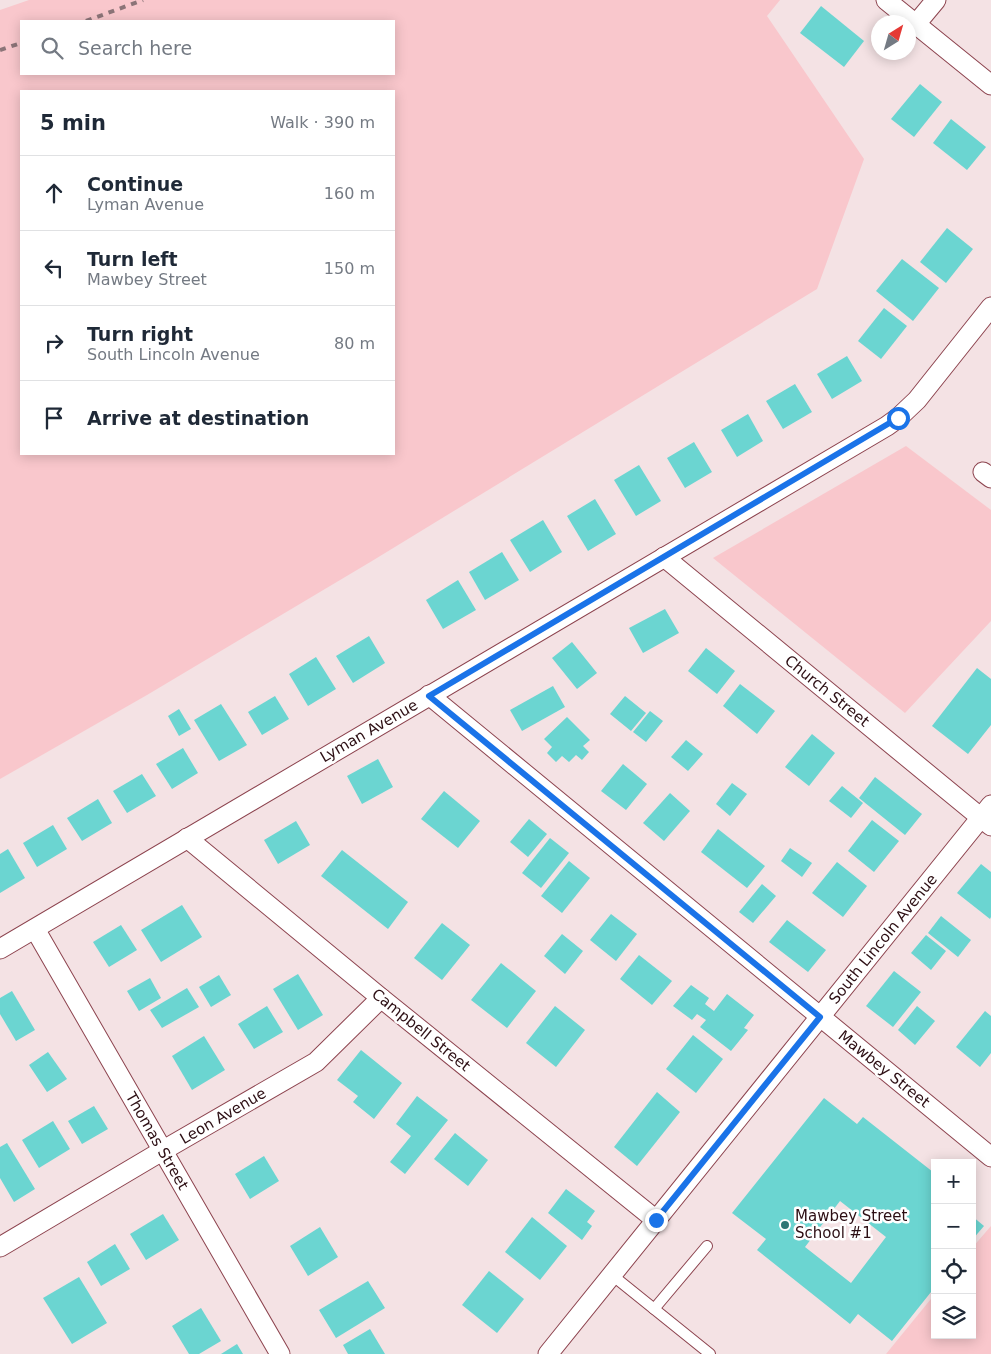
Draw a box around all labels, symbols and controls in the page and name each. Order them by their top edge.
north arrow [871,15,916,60]
search box [20,20,395,75]
icon: search [38,34,66,62]
text: Search here [78,37,192,59]
text: 5 min [40,111,106,135]
text: Walk · 390 m [270,113,375,132]
text: Continue [87,173,183,195]
icon: ahead [40,179,68,207]
text: 160 m [324,184,375,203]
text: Lyman Avenue [87,195,204,214]
text: Turn left [87,248,178,270]
icon: left [40,254,68,282]
text: 150 m [324,259,375,278]
text: Mawbey Street [87,270,207,289]
text: Turn right [87,323,193,345]
icon: right [40,329,68,357]
text: 80 m [334,334,375,353]
text: South Lincoln Avenue [87,345,260,364]
icon: arrive [40,404,68,432]
text: Arrive at destination [87,407,309,429]
route start [887,407,910,430]
street label: Church Street [781,651,873,731]
street label: Lyman Avenue [317,696,421,766]
street label: South Lincoln Avenue [825,870,941,1008]
street label: Campbell Street [368,985,474,1075]
street label: Mawbey Street [835,1027,933,1111]
street label: Leon Avenue [177,1084,269,1148]
street label: Thomas Street [121,1088,192,1193]
map controls [931,1159,976,1339]
button: + [931,1159,976,1204]
button: − [931,1204,976,1249]
place label: Mawbey Street School #1 [795,1207,907,1242]
route end [645,1209,668,1232]
marker: Mawbey Street School #1 [779,1219,791,1231]
button: locate [931,1249,976,1294]
button: layers [931,1294,976,1339]

